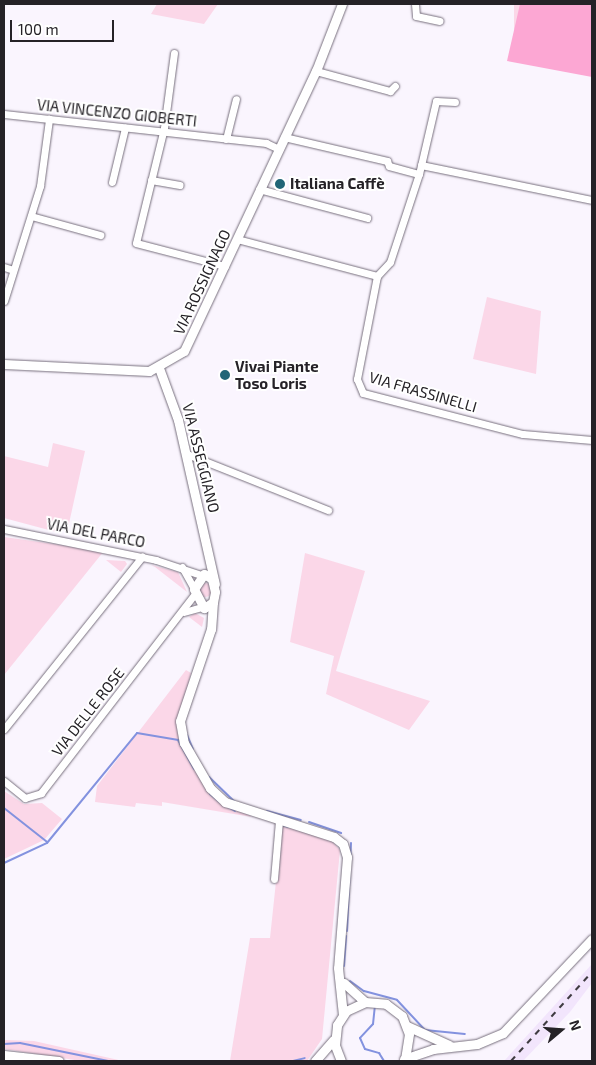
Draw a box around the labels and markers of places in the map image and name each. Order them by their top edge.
place label: Italiana Caffè [290,175,385,193]
marker: Italiana Caffè [274,178,286,190]
place label: Vivai Piante Toso Loris [235,357,319,392]
marker: Vivai Piante Toso Loris [219,369,231,381]

